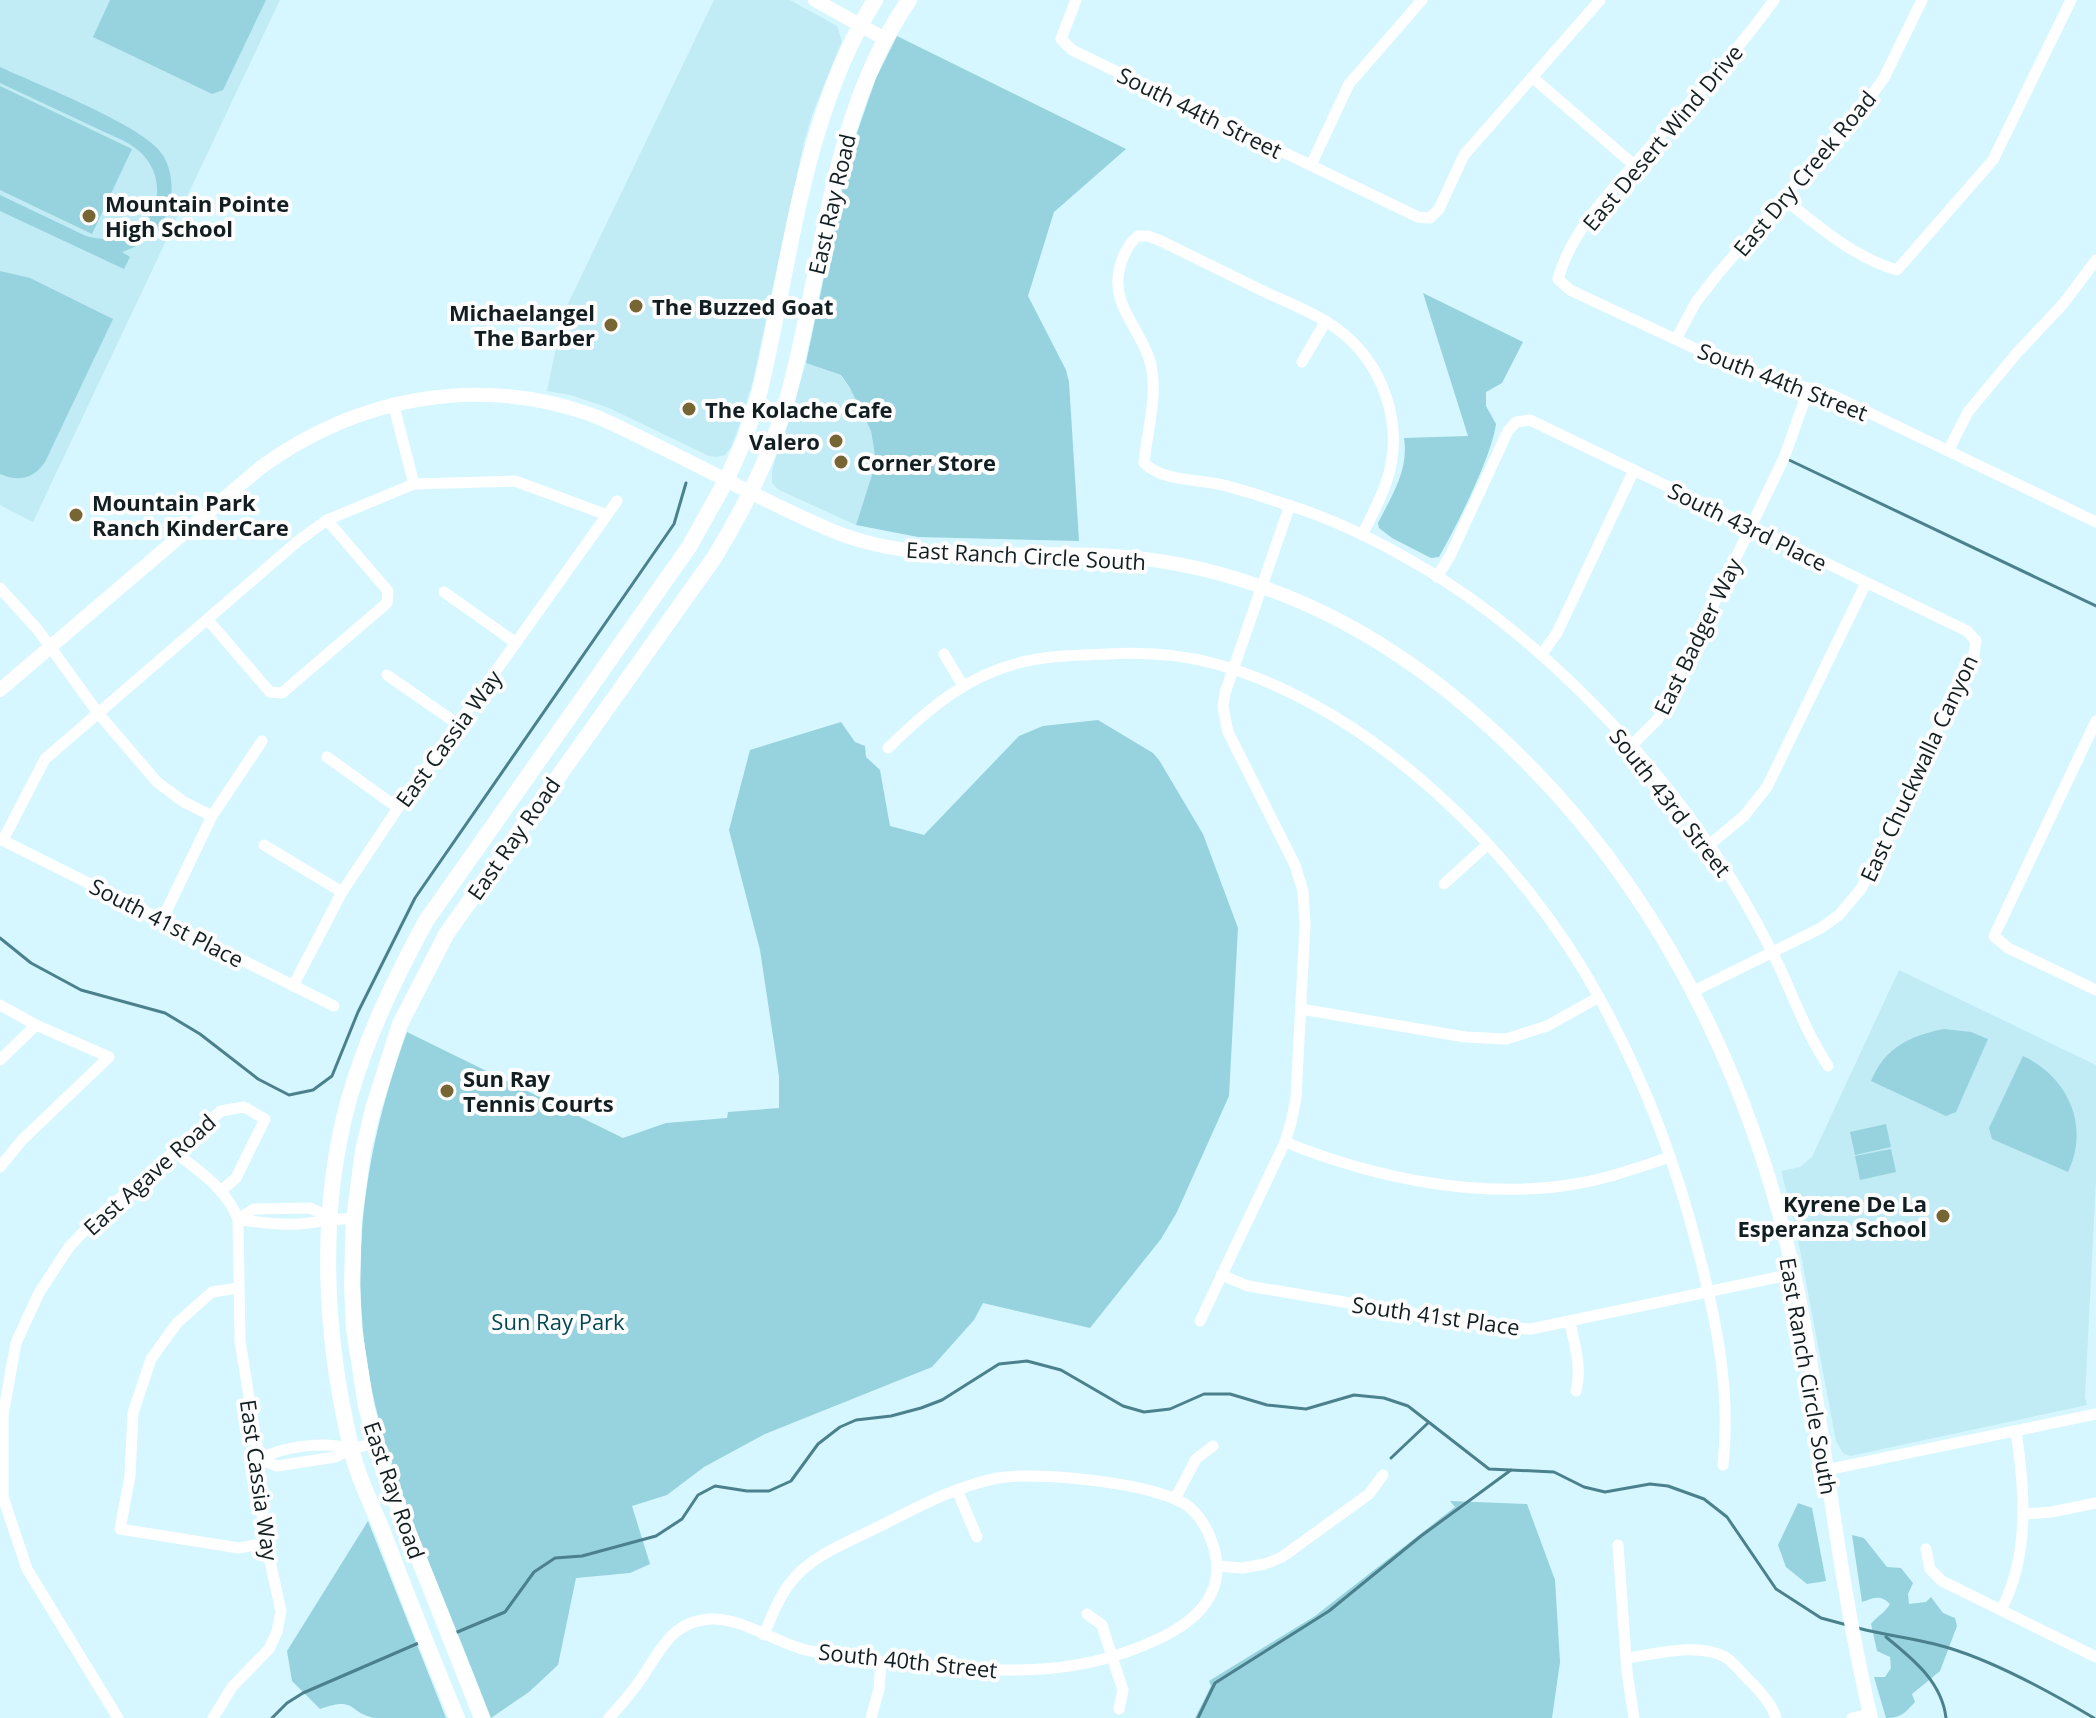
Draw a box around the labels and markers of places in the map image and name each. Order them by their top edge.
place label: Mountain Pointe High School [105,188,289,243]
marker: Mountain Pointe High School [80,207,98,225]
place label: The Buzzed Goat [652,291,834,321]
place label: Michaelangel The Barber [449,297,595,352]
marker: The Buzzed Goat [627,297,645,315]
marker: Michaelangel The Barber [602,316,620,334]
place label: The Kolache Cafe [705,394,892,424]
marker: The Kolache Cafe [680,400,698,418]
place label: Valero [749,426,820,456]
marker: Valero [827,432,845,450]
place label: Corner Store [857,447,996,477]
marker: Corner Store [832,453,850,471]
place label: Mountain Park Ranch KinderCare [92,487,289,542]
marker: Mountain Park Ranch KinderCare [67,506,85,524]
place label: Sun Ray Tennis Courts [463,1063,614,1118]
marker: Sun Ray Tennis Courts [438,1082,456,1100]
place label: Kyrene De La Esperanza School [1738,1188,1927,1243]
marker: Kyrene De La Esperanza School [1934,1207,1952,1225]

